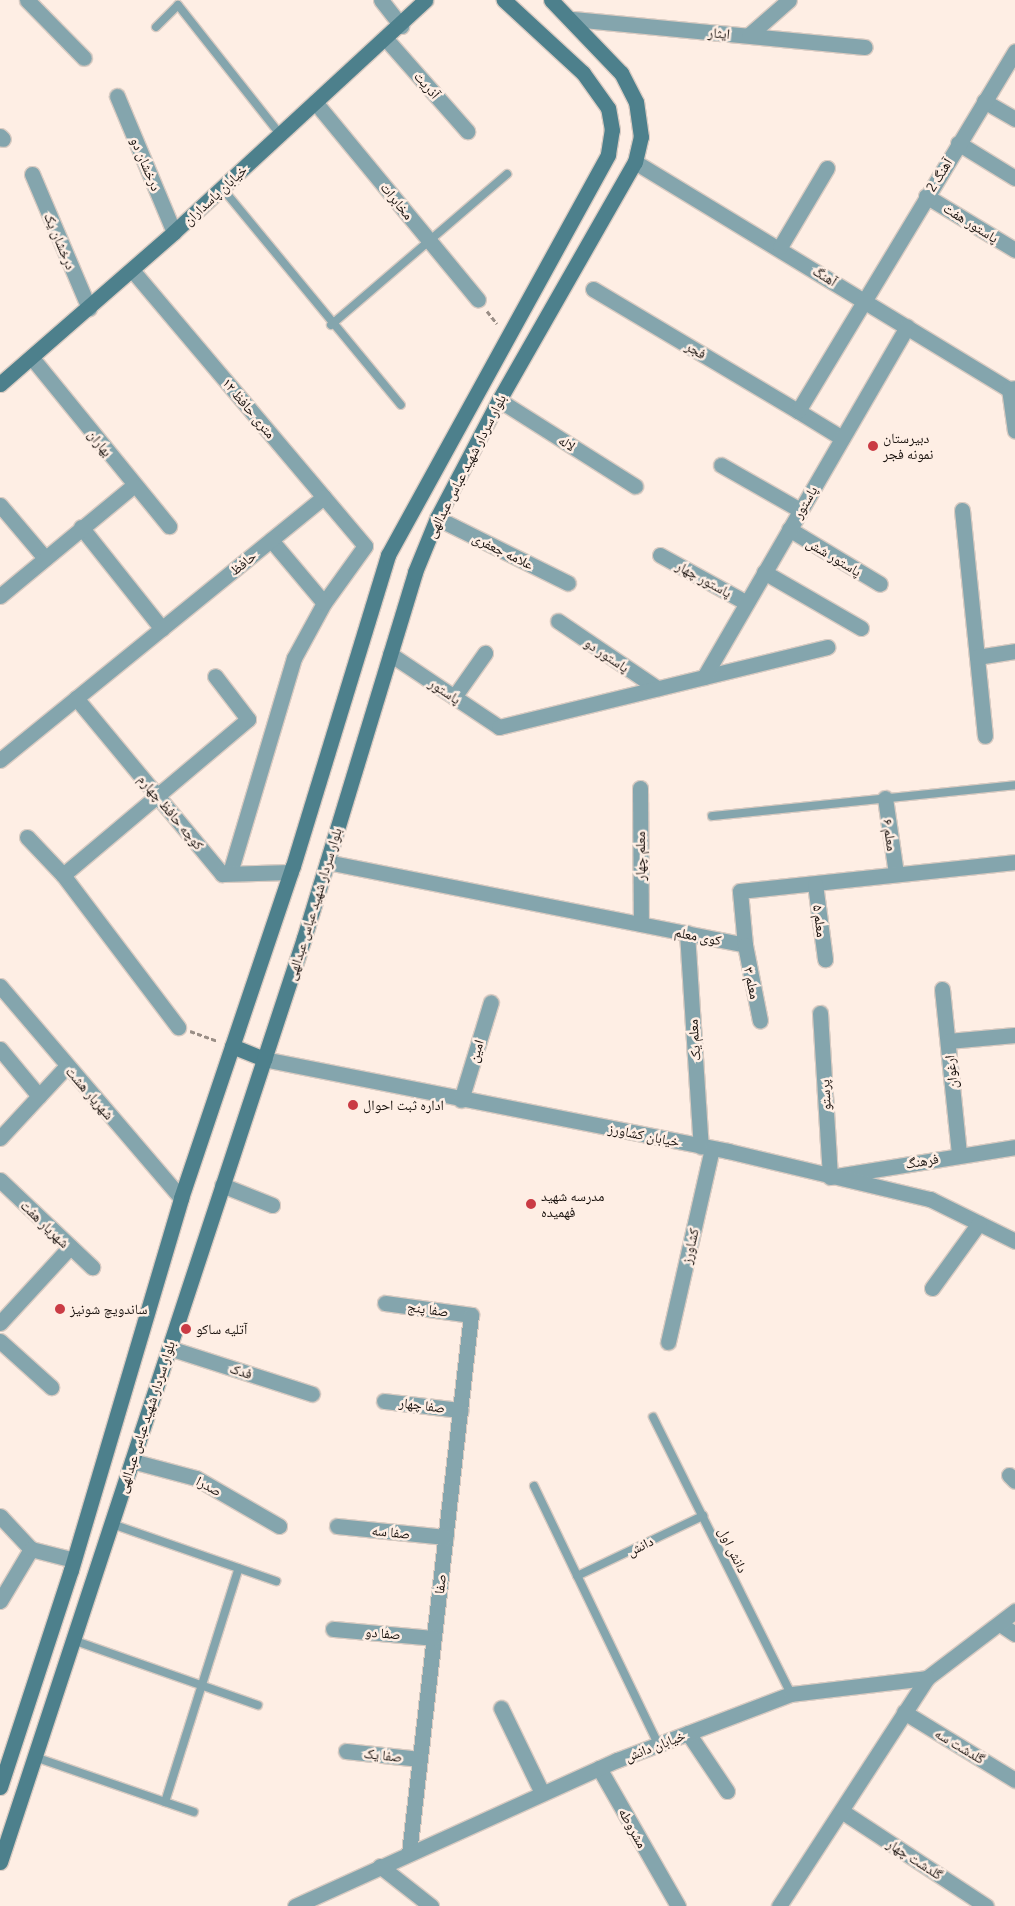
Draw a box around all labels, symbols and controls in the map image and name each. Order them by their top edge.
street label: ایثار [707,24,731,42]
street label: آذریت [411,68,443,102]
street label: درخشان دو [127,135,165,193]
street label: آهنگ 2 [922,155,956,195]
street label: خیابان پاسداران [180,161,250,229]
street label: مخابرات [377,179,417,223]
street label: پاستور هفت [940,200,1002,246]
street label: درخشان یک [41,210,79,272]
street label: آهنگ [810,262,840,290]
street label: فجر [683,337,709,363]
street label: ۱۲ متری حافظ [219,374,279,442]
street label: بلوار سردار شهید عباس عبدالهی [422,391,510,541]
street label: بهاران [84,426,116,460]
place label: دبیرستان نمونه فجر [883,430,933,462]
street label: لاله [555,431,579,455]
marker: دبیرستان نمونه فجر [867,440,879,452]
street label: پاستور [789,483,821,521]
street label: علامه جعفری [470,529,536,573]
street label: پاستور شش [803,534,865,580]
street label: حافظ [226,547,260,579]
street label: پاستور چهار [673,557,735,601]
street label: پاستور دو [582,634,632,676]
street label: پاستور [426,674,464,708]
street label: کوچه حافظ چهارم [135,771,207,853]
street label: معلم ۶ [879,818,901,852]
street label: بلوار سردار شهید عباس عبدالهی [283,826,345,982]
street label: معلم چهار [632,831,648,881]
street label: معلم ۵ [810,904,830,938]
street label: کوی معلم [673,923,723,949]
street label: معلم ۳ [740,965,764,1001]
street label: معلم یک [684,1019,704,1061]
street label: امین [465,1038,487,1064]
street label: ارغوان [941,1054,961,1090]
street label: شهریار هشت [62,1063,118,1123]
street label: پرستو [816,1079,834,1111]
place label: اداره ثبت احوال [363,1097,444,1113]
marker: اداره ثبت احوال [347,1099,359,1111]
street label: خیابان کشاورز [607,1120,681,1150]
street label: فرهنگ [904,1150,940,1172]
place label: مدرسه شهید فهمیده [541,1188,604,1220]
street label: شهریار هفت [17,1197,73,1251]
marker: مدرسه شهید فهمیده [525,1198,537,1210]
street label: کشاورز [678,1227,702,1265]
street label: صفا پنج [406,1298,450,1320]
place label: ساندویچ شونیز [70,1301,147,1317]
marker: ساندویچ شونیز [54,1303,66,1315]
place label: آتلیه ساکو [196,1321,247,1337]
marker: آتلیه ساکو [180,1323,192,1335]
street label: بلوار سردار شهید عباس عبدالهی [113,1339,179,1495]
street label: فدک [228,1360,254,1382]
street label: صفا چهار [398,1394,446,1416]
street label: صدرا [193,1472,225,1500]
street label: صفا سه [371,1522,411,1542]
street label: دانش اول [715,1524,751,1576]
street label: دانش [624,1532,656,1560]
street label: صفا [430,1573,450,1595]
street label: صفا دو [365,1623,401,1643]
street label: گلدشت سه [932,1725,988,1767]
street label: خیابان دانش [622,1727,688,1765]
street label: صفا یک [363,1745,403,1765]
street label: مشروطه [615,1805,651,1851]
street label: گلدشت چهار [884,1835,946,1883]

